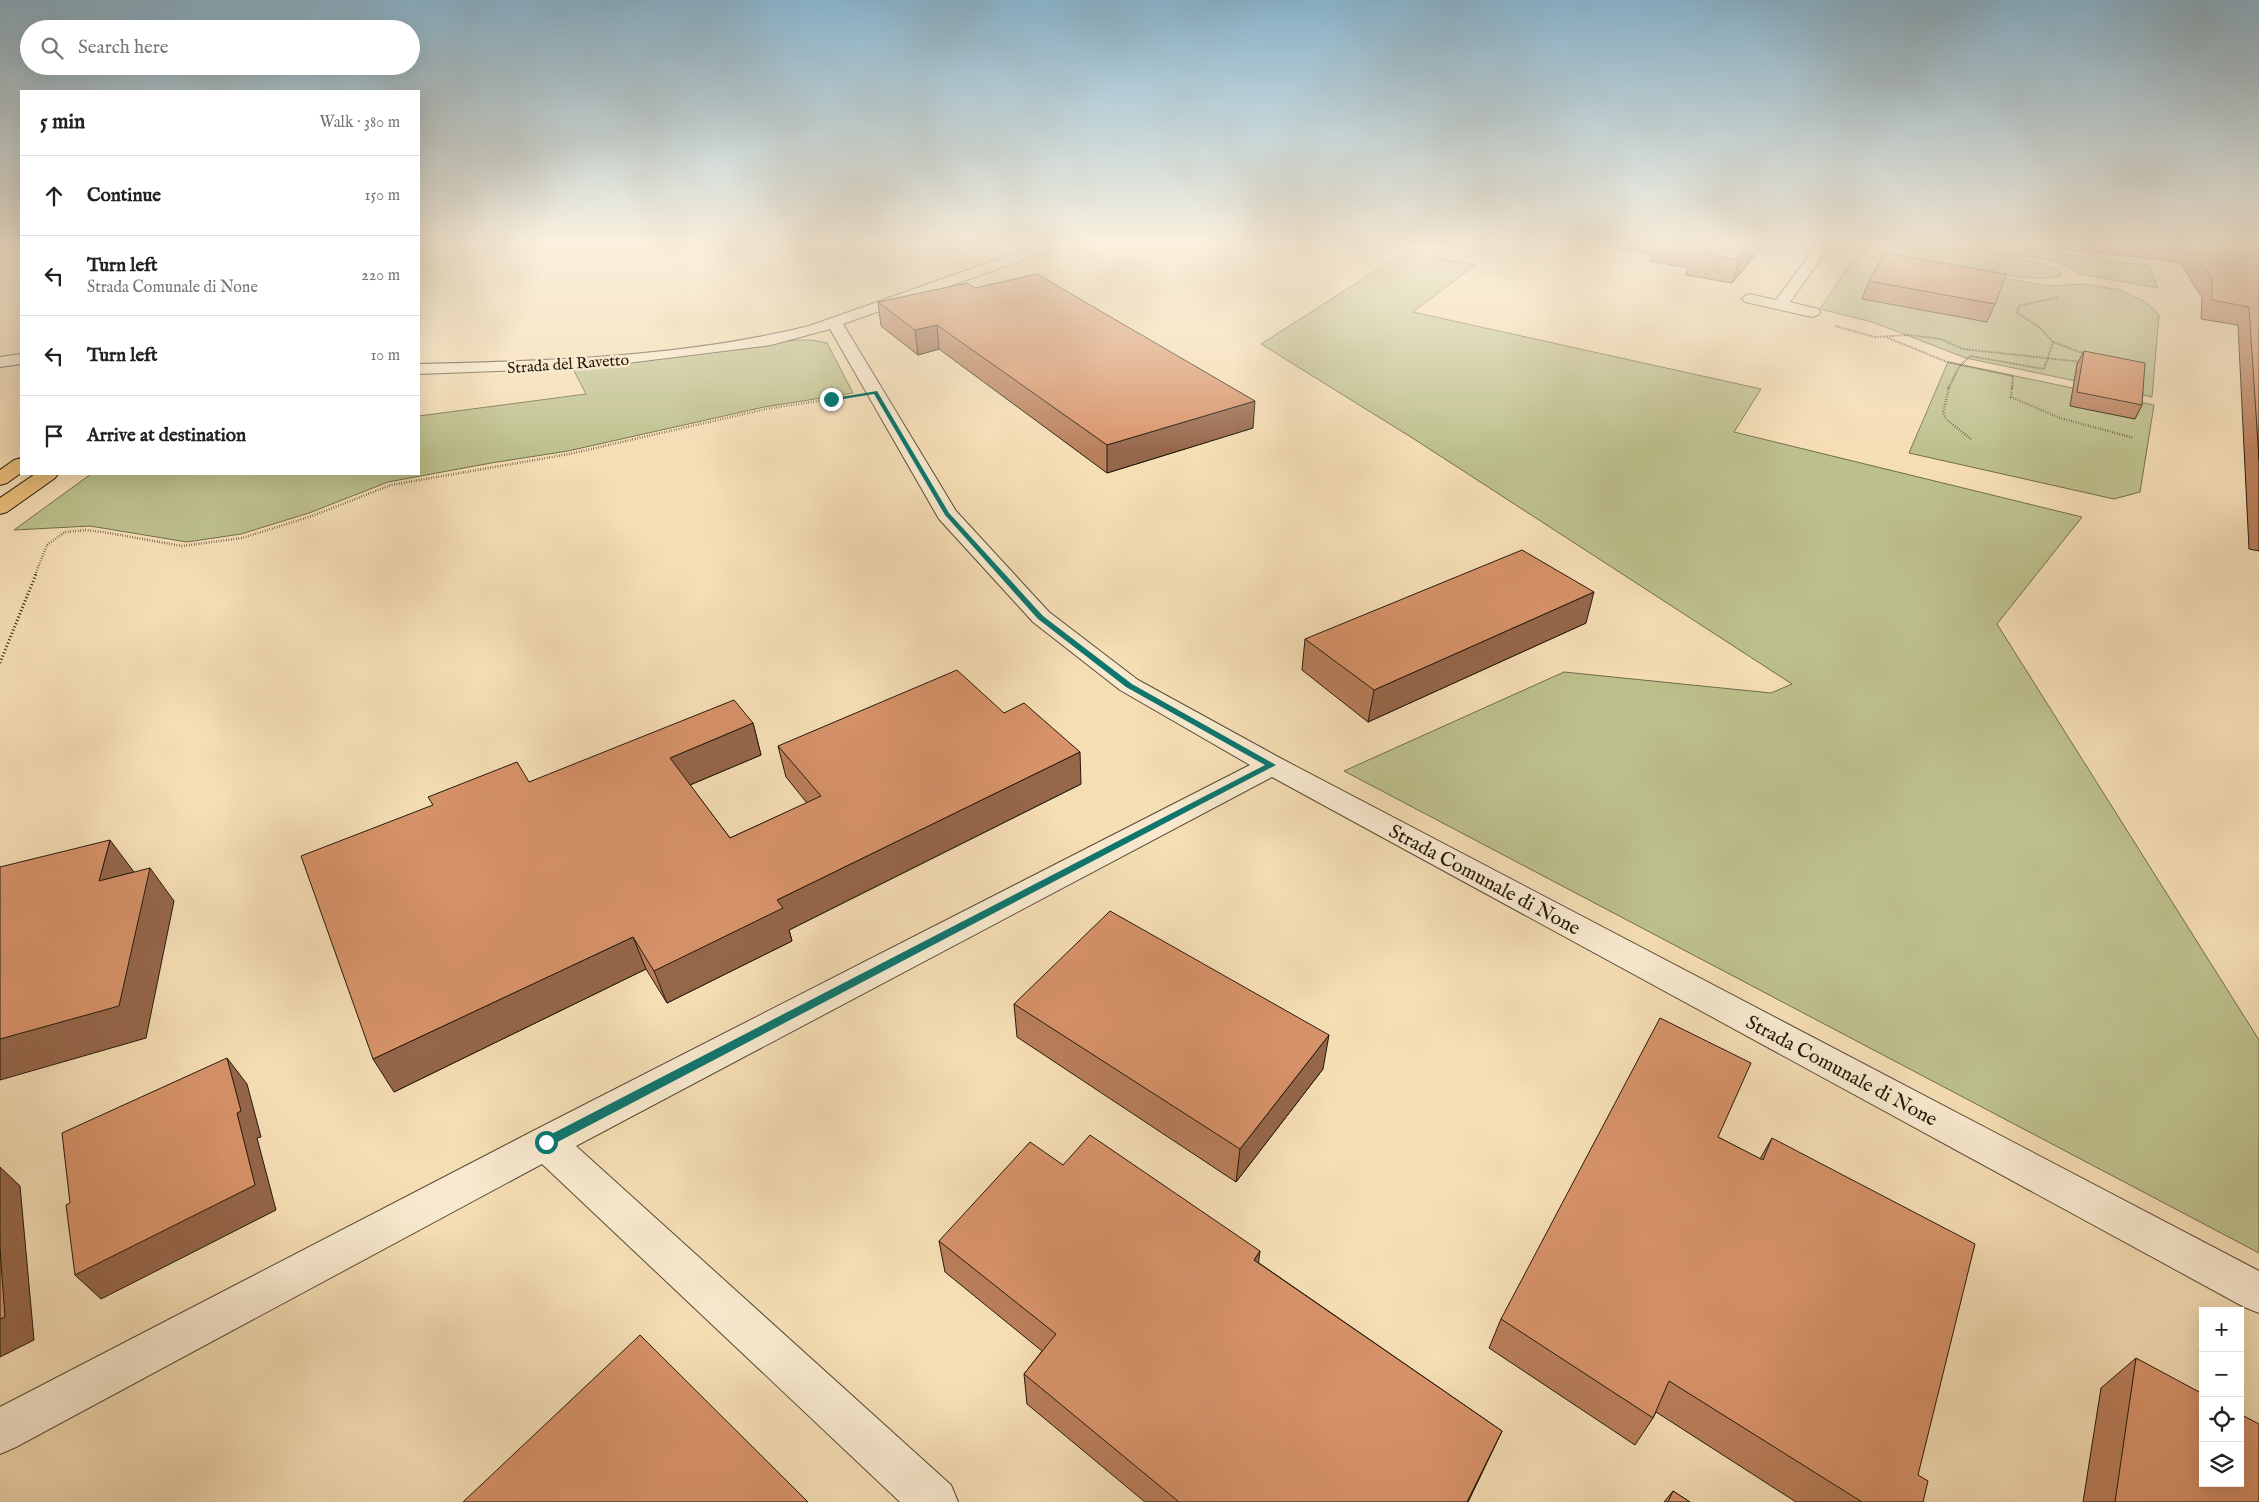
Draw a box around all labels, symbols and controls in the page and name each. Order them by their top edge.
search box [20,20,420,75]
icon: search [38,34,66,62]
text: Search here [78,36,169,60]
text: 5 min [40,109,85,136]
text: Walk · 380 m [319,113,400,133]
icon: ahead [40,182,68,210]
text: Continue [87,184,161,208]
text: 150 m [365,186,400,206]
text: Turn left [87,254,158,278]
icon: left [40,262,68,290]
text: 220 m [361,266,400,286]
text: Strada Comunale di None [87,278,258,298]
icon: left [40,342,68,370]
text: Turn left [87,344,158,368]
text: 10 m [370,346,400,366]
street label: Strada del Ravetto [507,351,630,379]
route end [820,388,843,411]
icon: arrive [40,422,68,450]
text: Arrive at destination [87,424,246,448]
street label: Strada Comunale di None [1384,819,1584,941]
street label: Strada Comunale di None [1741,1010,1941,1132]
route start [535,1131,558,1154]
map controls [2199,1307,2244,1487]
button: + [2199,1307,2244,1352]
button: − [2199,1352,2244,1397]
button: locate [2199,1397,2244,1442]
button: layers [2199,1442,2244,1487]

